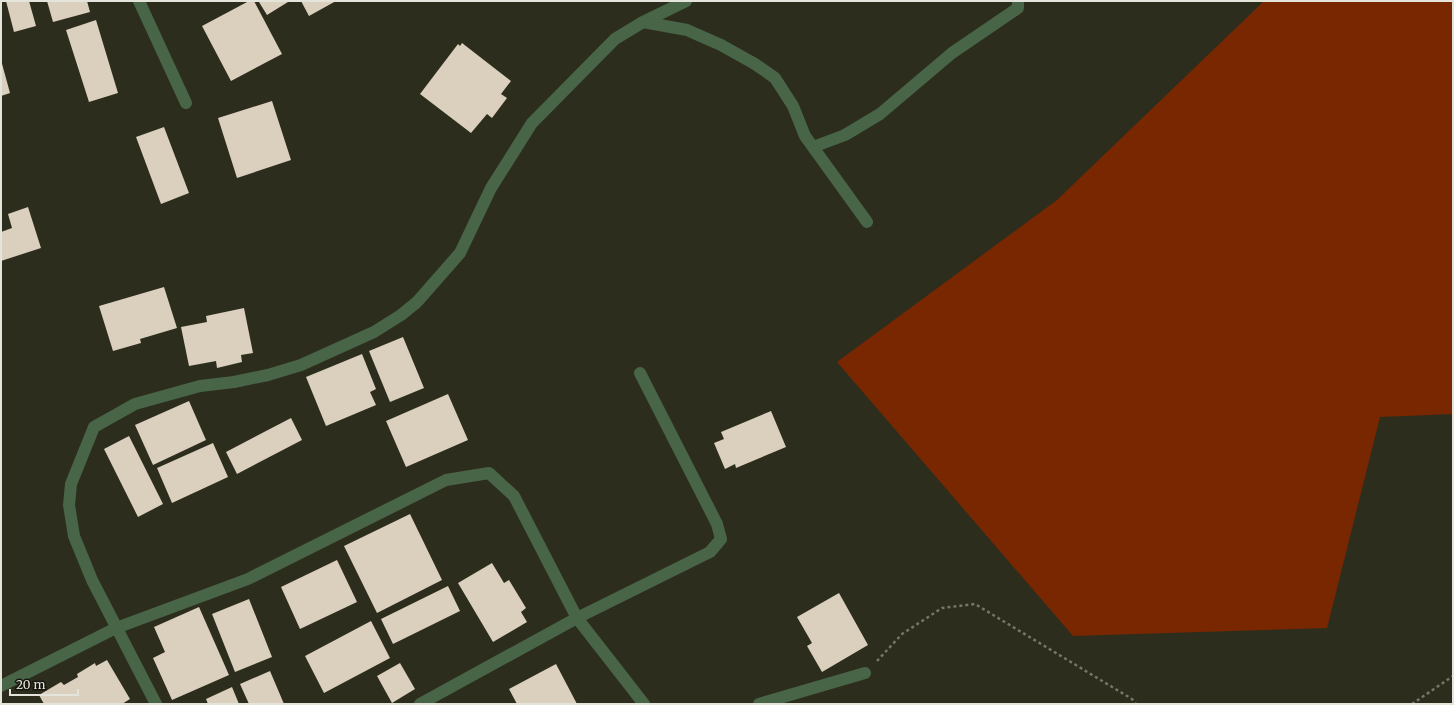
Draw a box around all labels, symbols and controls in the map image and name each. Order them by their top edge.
scale bar [10,671,78,697]
text: 20 m [16,677,45,692]

